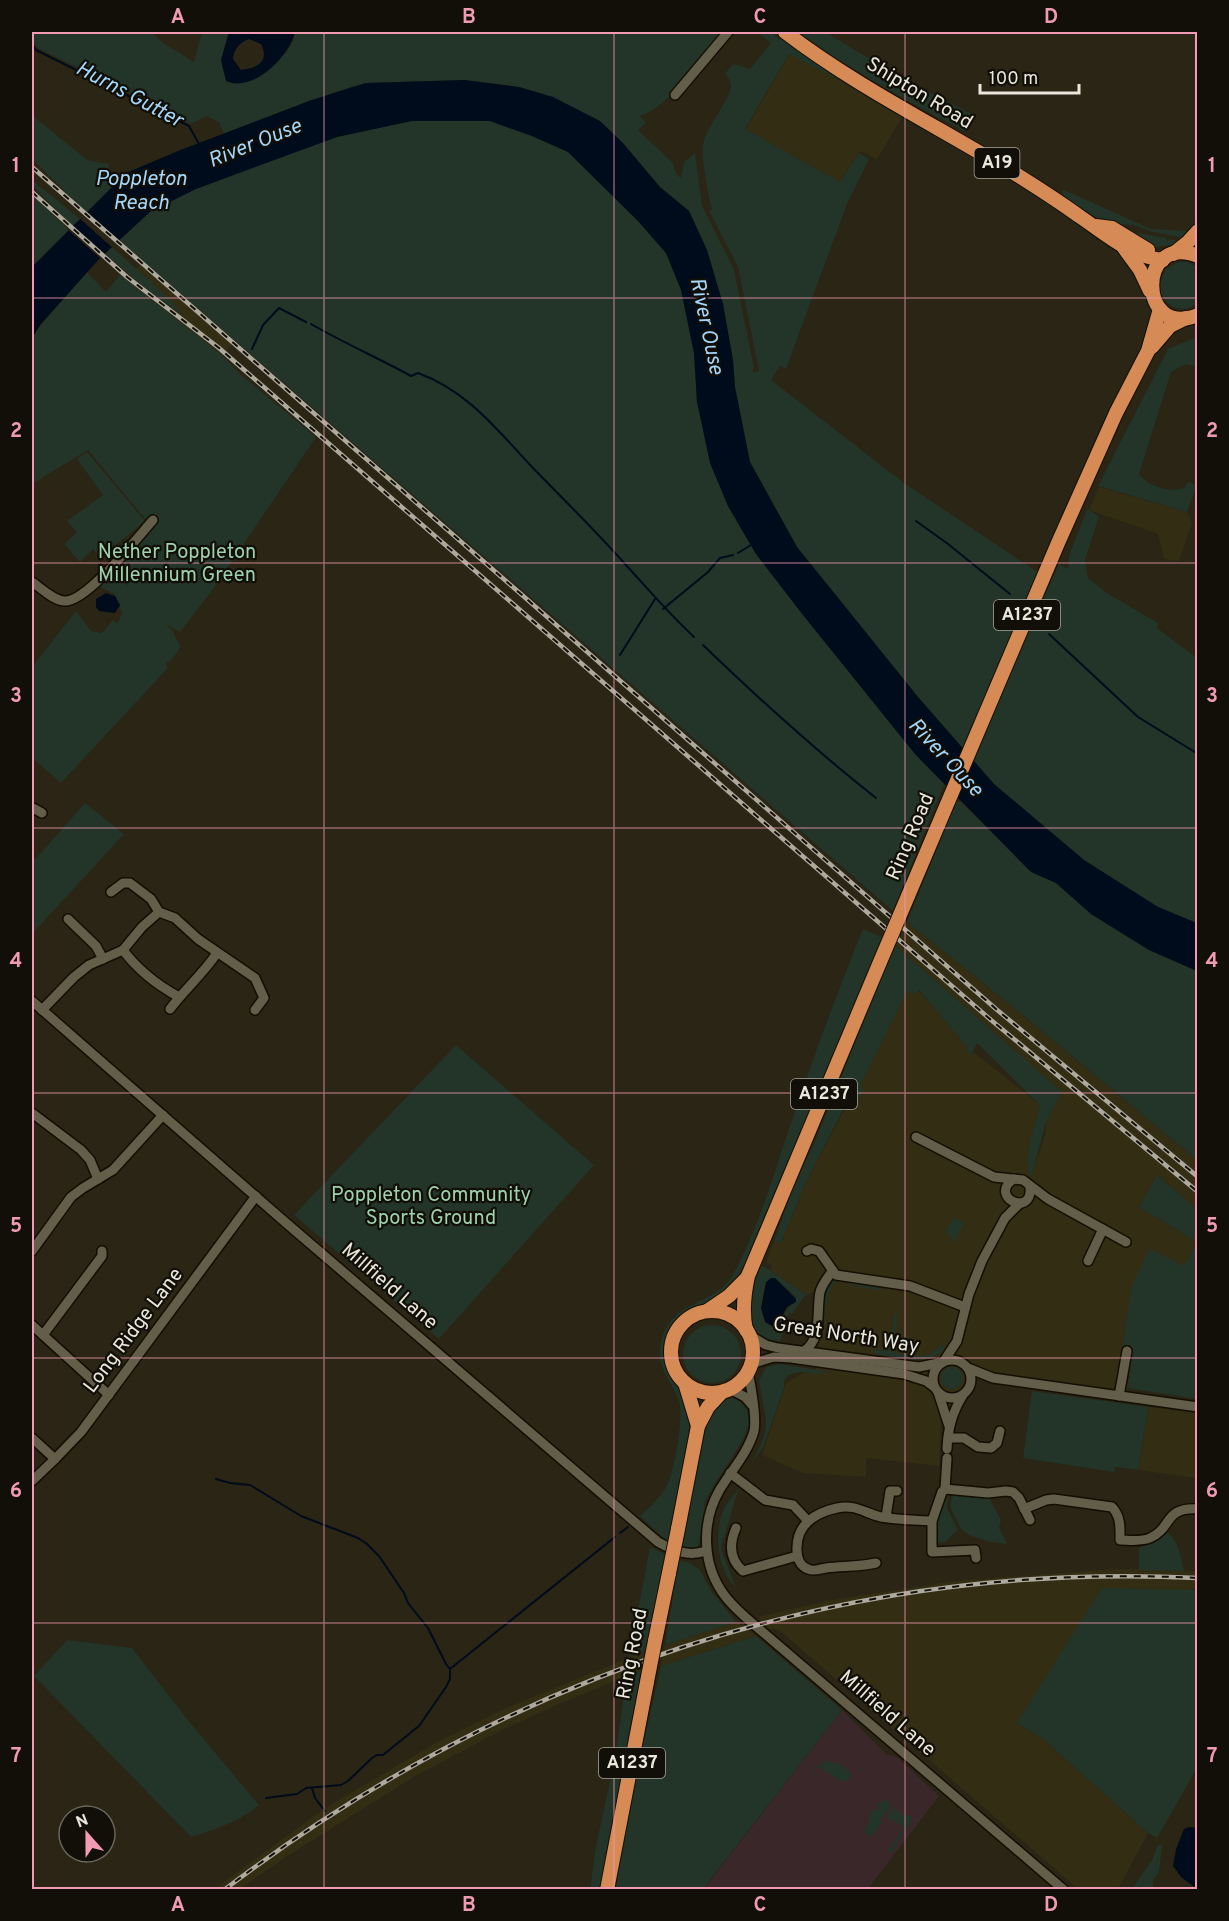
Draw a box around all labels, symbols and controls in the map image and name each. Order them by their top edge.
text: A [171,5,185,31]
text: B [462,5,476,31]
text: C [754,5,766,31]
text: D [1044,5,1058,31]
street label: Shipton Road [861,52,977,136]
water label: Hurns Gutter [71,56,189,135]
scale bar [980,57,1079,95]
text: 100 m [989,68,1038,91]
water label: River Ouse [204,113,307,175]
road number: A19 [974,148,1020,178]
text: 1 [12,154,20,180]
text: 1 [1208,154,1216,180]
water label: Poppleton Reach [95,166,187,217]
water label: River Ouse [683,275,730,378]
text: 2 [10,419,22,445]
text: 2 [1206,419,1218,445]
park label: Nether Poppleton Millennium Green [98,540,256,589]
road number: A1237 [994,600,1060,630]
text: 3 [10,684,22,710]
text: 3 [1206,684,1218,710]
water label: River Ouse [902,713,989,804]
street label: Ring Road [881,789,941,885]
text: 4 [10,949,22,975]
text: 4 [1206,949,1218,975]
road number: A1237 [791,1079,857,1109]
park label: Poppleton Community Sports Ground [331,1183,531,1232]
text: 5 [10,1214,22,1240]
text: 5 [1206,1214,1218,1240]
street label: Millfield Lane [335,1238,443,1336]
street label: Long Ridge Lane [78,1263,190,1399]
street label: Great North Way [771,1312,921,1360]
text: 6 [10,1479,22,1505]
text: 6 [1206,1479,1218,1505]
street label: Ring Road [611,1606,655,1702]
street label: Millfield Lane [833,1665,941,1763]
text: 7 [11,1744,21,1770]
text: 7 [1207,1744,1217,1770]
road number: A1237 [599,1748,665,1778]
north arrow [57,1804,117,1864]
text: N [73,1810,91,1833]
text: A [171,1893,185,1919]
text: B [462,1893,476,1919]
text: C [754,1893,766,1919]
text: D [1044,1893,1058,1919]

